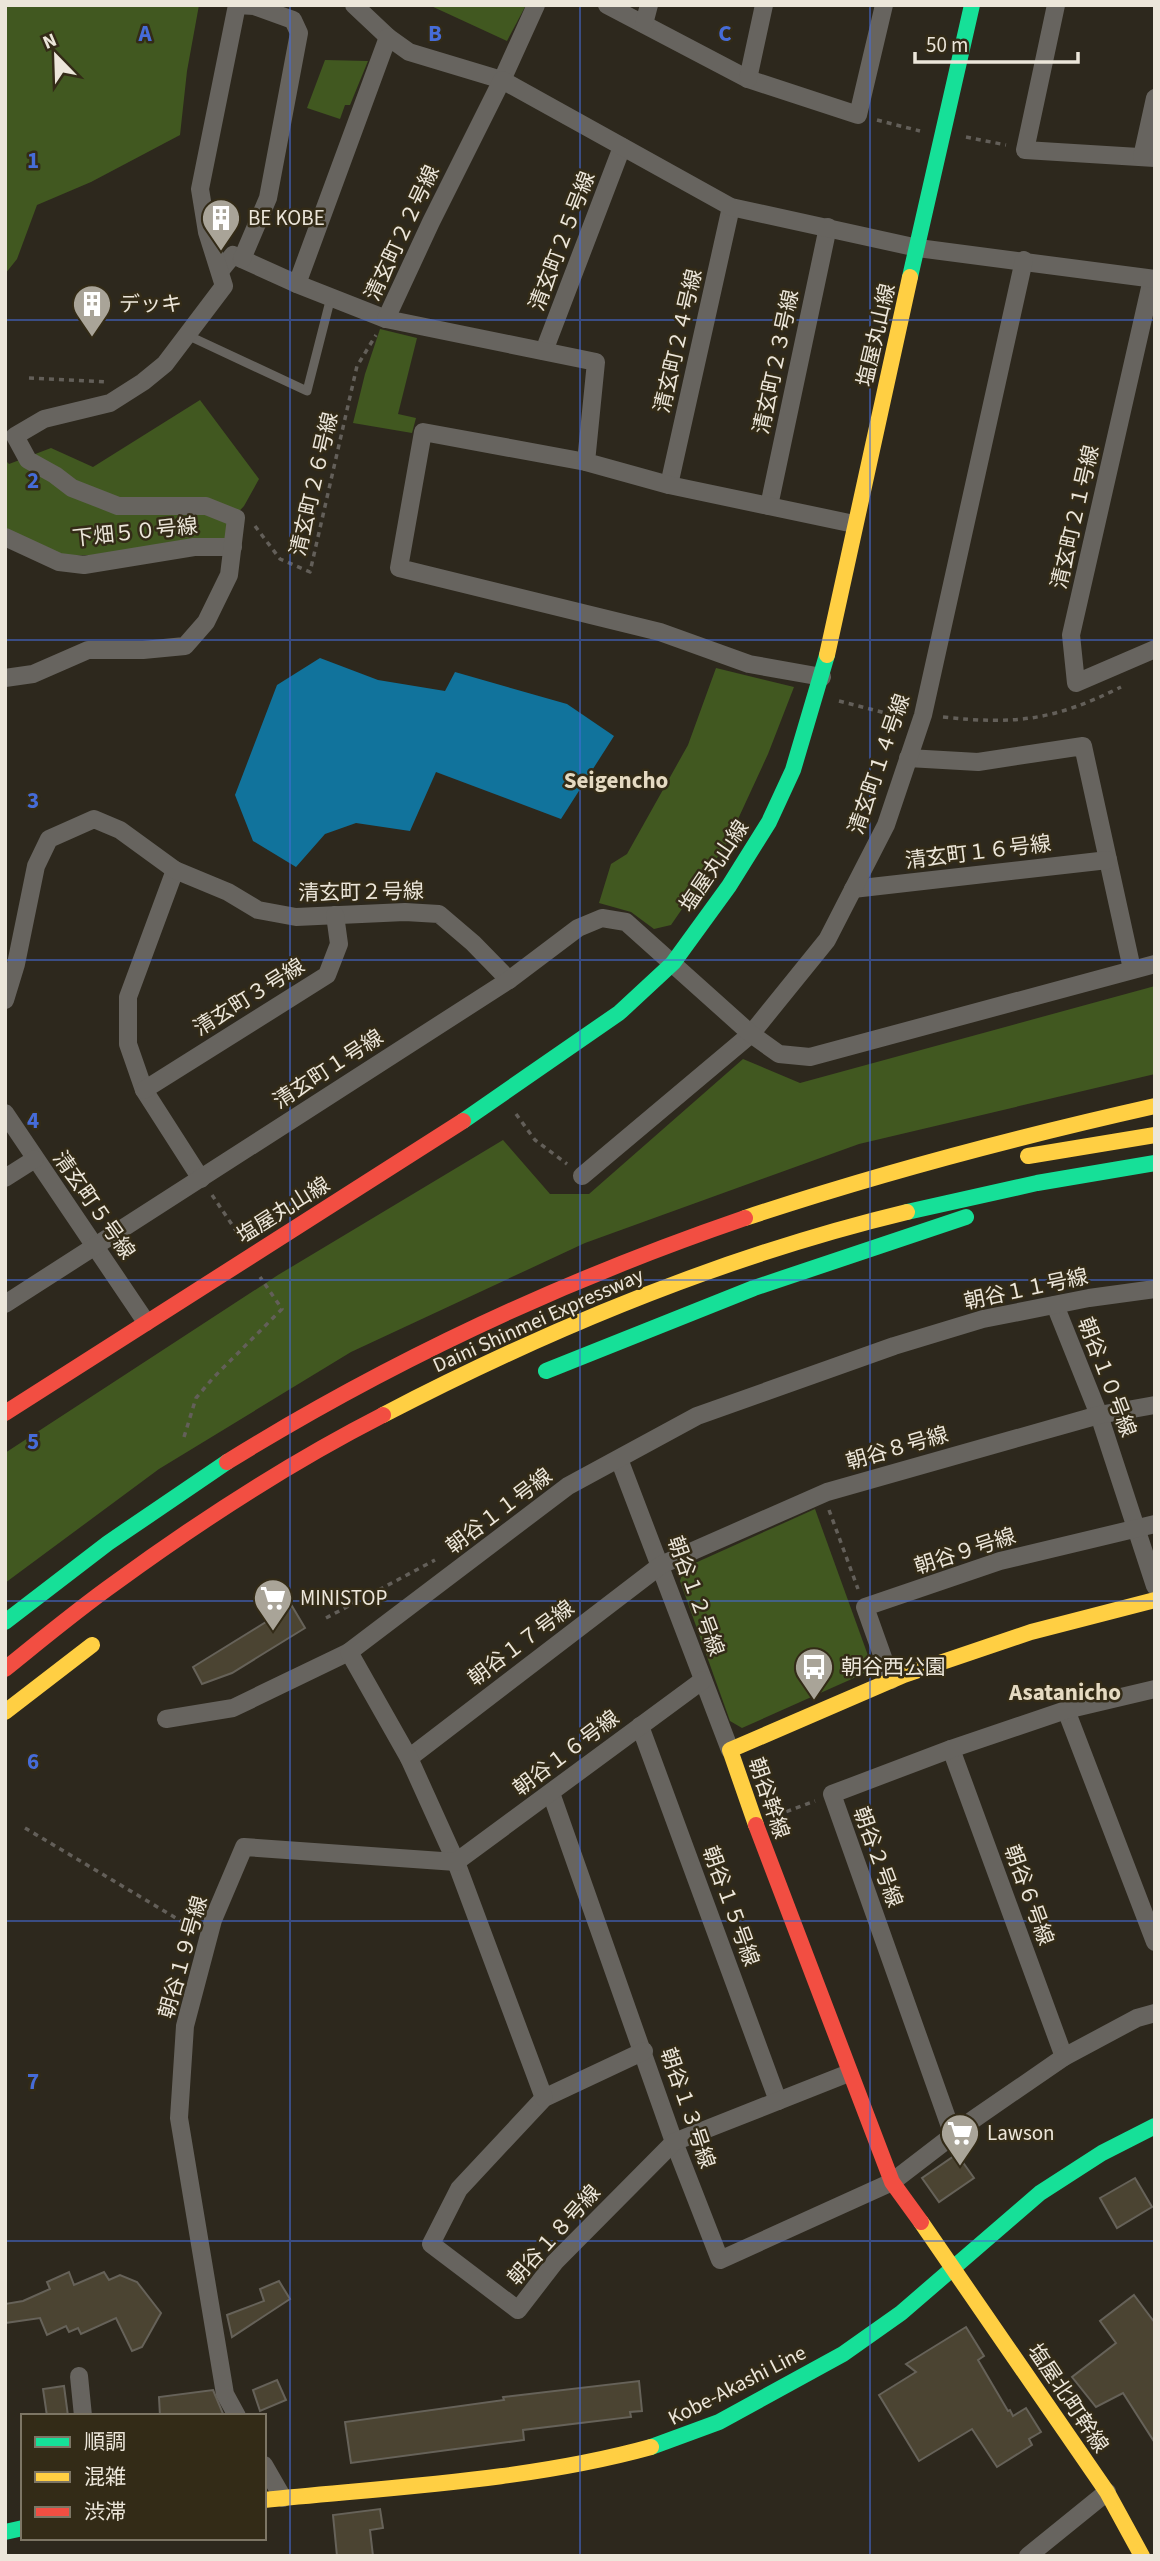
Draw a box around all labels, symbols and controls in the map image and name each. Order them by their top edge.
text: A [137,17,152,50]
text: B [428,17,442,50]
text: C [718,17,732,50]
north arrow [21,21,91,91]
scale bar [915,21,1078,65]
text: N [39,27,61,57]
text: 50 m [926,30,968,60]
text: 1 [27,144,39,177]
street label: 清玄町２２号線 [357,160,447,306]
street label: 清玄町２５号線 [522,167,602,315]
building icon: BE KOBE [200,197,242,252]
place label: BE KOBE [248,203,325,233]
street label: 清玄町２４号線 [647,266,709,416]
street label: 塩屋丸山線 [850,280,902,390]
building icon: デッキ [71,283,113,338]
street label: 清玄町２３号線 [746,287,806,437]
place label: デッキ [119,289,182,319]
street label: 清玄町２６号線 [283,409,345,559]
street label: 清玄町２１号線 [1044,442,1106,592]
text: 2 [27,464,39,497]
street label: 下畑５０号線 [71,510,199,554]
street label: 清玄町１４号線 [841,690,917,838]
district label: Seigencho [564,764,668,797]
text: 3 [27,784,39,817]
street label: 塩屋丸山線 [672,814,756,918]
street label: 清玄町１６号線 [903,828,1053,876]
street label: 清玄町２号線 [298,876,424,908]
street label: 清玄町３号線 [188,951,310,1043]
street label: 清玄町１号線 [267,1022,389,1116]
text: 4 [27,1104,39,1137]
street label: 清玄町５号線 [46,1145,142,1265]
street label: 塩屋丸山線 [231,1169,335,1251]
street label: Daini Shinmei Expressway [428,1260,648,1380]
street label: 朝谷１１号線 [961,1261,1091,1317]
street label: 朝谷１０号線 [1070,1313,1144,1441]
street label: 朝谷８号線 [842,1419,952,1477]
text: 5 [27,1425,39,1458]
street label: 朝谷１１号線 [440,1461,558,1561]
street label: 朝谷９号線 [910,1521,1020,1581]
street label: 朝谷１２号線 [660,1532,732,1660]
supermarket icon: MINISTOP [252,1577,294,1632]
place label: MINISTOP [300,1583,387,1613]
street label: 朝谷１７号線 [462,1593,580,1693]
bus stop icon: 朝谷西公園 [793,1646,835,1701]
place label: 朝谷西公園 [841,1652,946,1682]
district label: Asatanicho [1008,1676,1121,1709]
street label: 朝谷１６号線 [507,1703,625,1803]
text: 6 [27,1745,39,1778]
street label: 朝谷幹線 [741,1753,797,1843]
street label: 朝谷２号線 [846,1803,910,1911]
street label: 朝谷６号線 [997,1841,1061,1949]
street label: 朝谷１５号線 [695,1842,767,1970]
street label: 朝谷１９号線 [151,1892,215,2022]
street label: 朝谷１３号線 [653,2044,723,2172]
text: 7 [27,2065,39,2098]
supermarket icon: Lawson [939,2112,981,2167]
place label: Lawson [987,2118,1055,2148]
street label: 朝谷１８号線 [501,2178,607,2292]
street label: Kobe-Akashi Line [663,2337,811,2433]
street label: 塩屋北町幹線 [1020,2337,1116,2459]
legend [21,2414,266,2540]
text: 順調 [84,2427,126,2457]
text: 混雑 [84,2462,126,2492]
text: 渋滞 [84,2497,126,2527]

